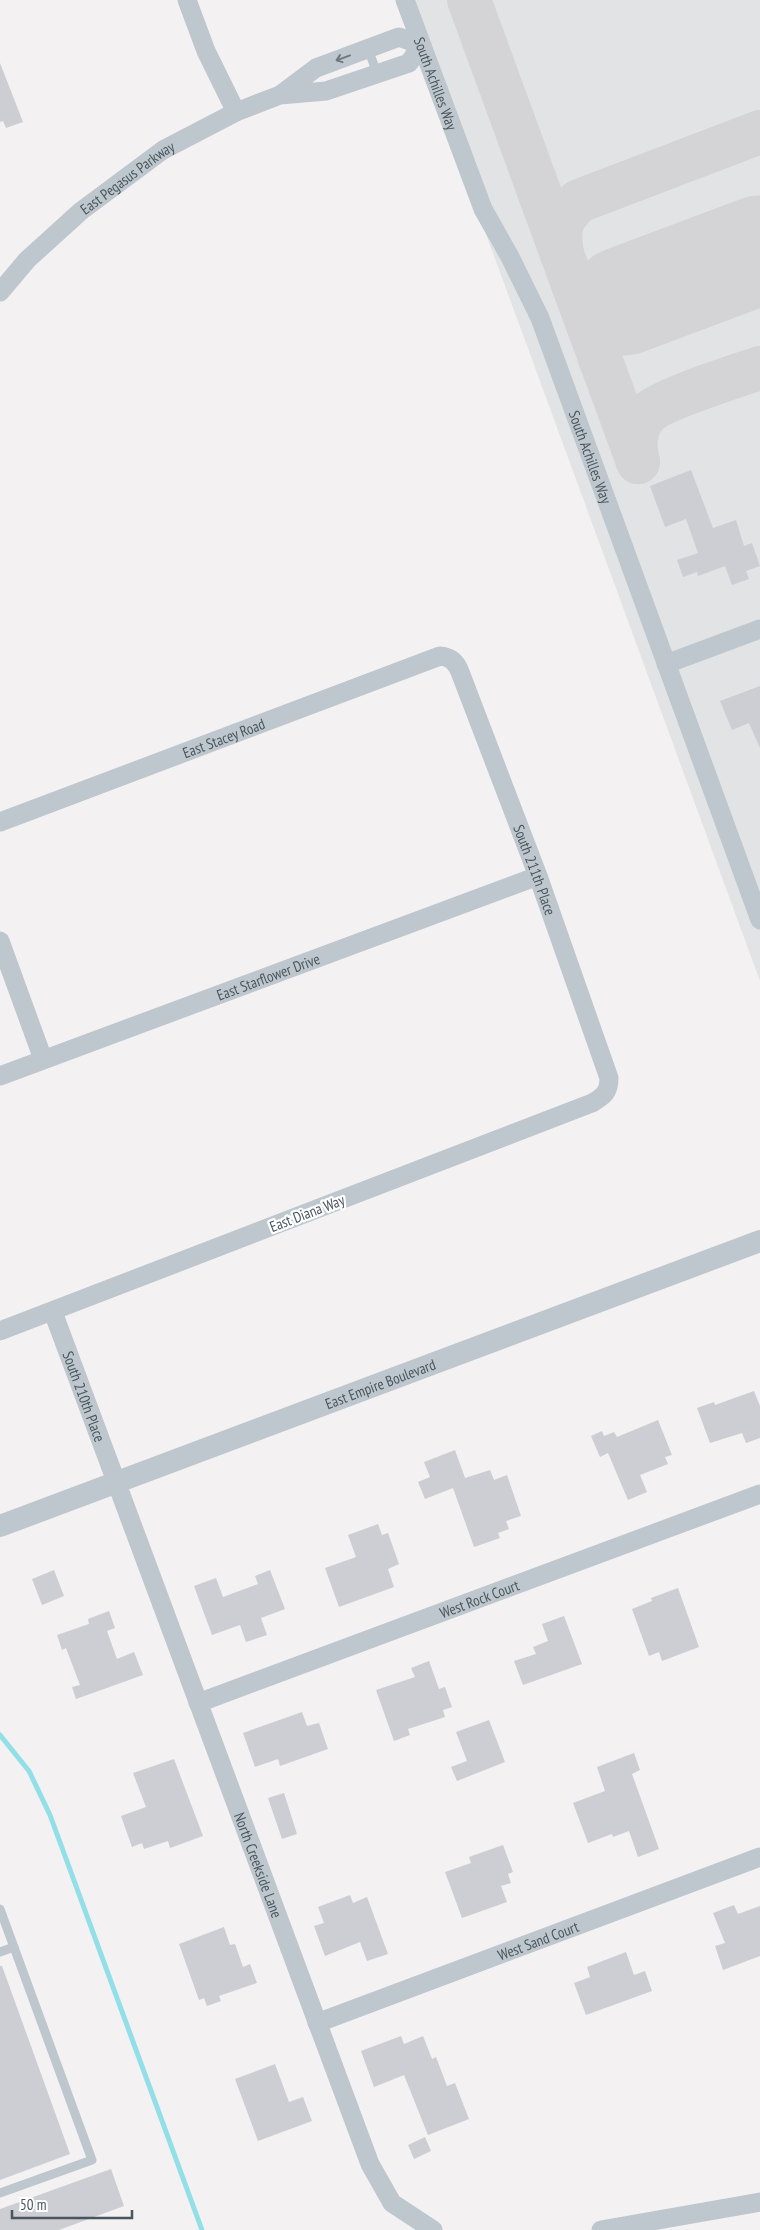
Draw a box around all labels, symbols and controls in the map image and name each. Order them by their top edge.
street label: South Achilles Way [410,34,462,133]
one-way arrow [336,54,351,63]
street label: East Pegasus Parkway [76,136,178,218]
street label: South Achilles Way [565,408,617,506]
street label: East Stacey Road [180,713,267,762]
street label: South 211th Place [510,822,560,917]
street label: East Starflower Drive [214,949,322,1004]
street label: East Diana Way [267,1190,347,1236]
street label: South 210th Place [59,1348,110,1444]
street label: East Empire Boulevard [322,1354,438,1413]
street label: West Rock Court [437,1575,522,1622]
street label: North Creekside Lane [230,1810,287,1920]
street label: West Sand Court [495,1916,581,1964]
scale bar [12,2188,132,2220]
text: 50 m [20,2195,46,2214]

